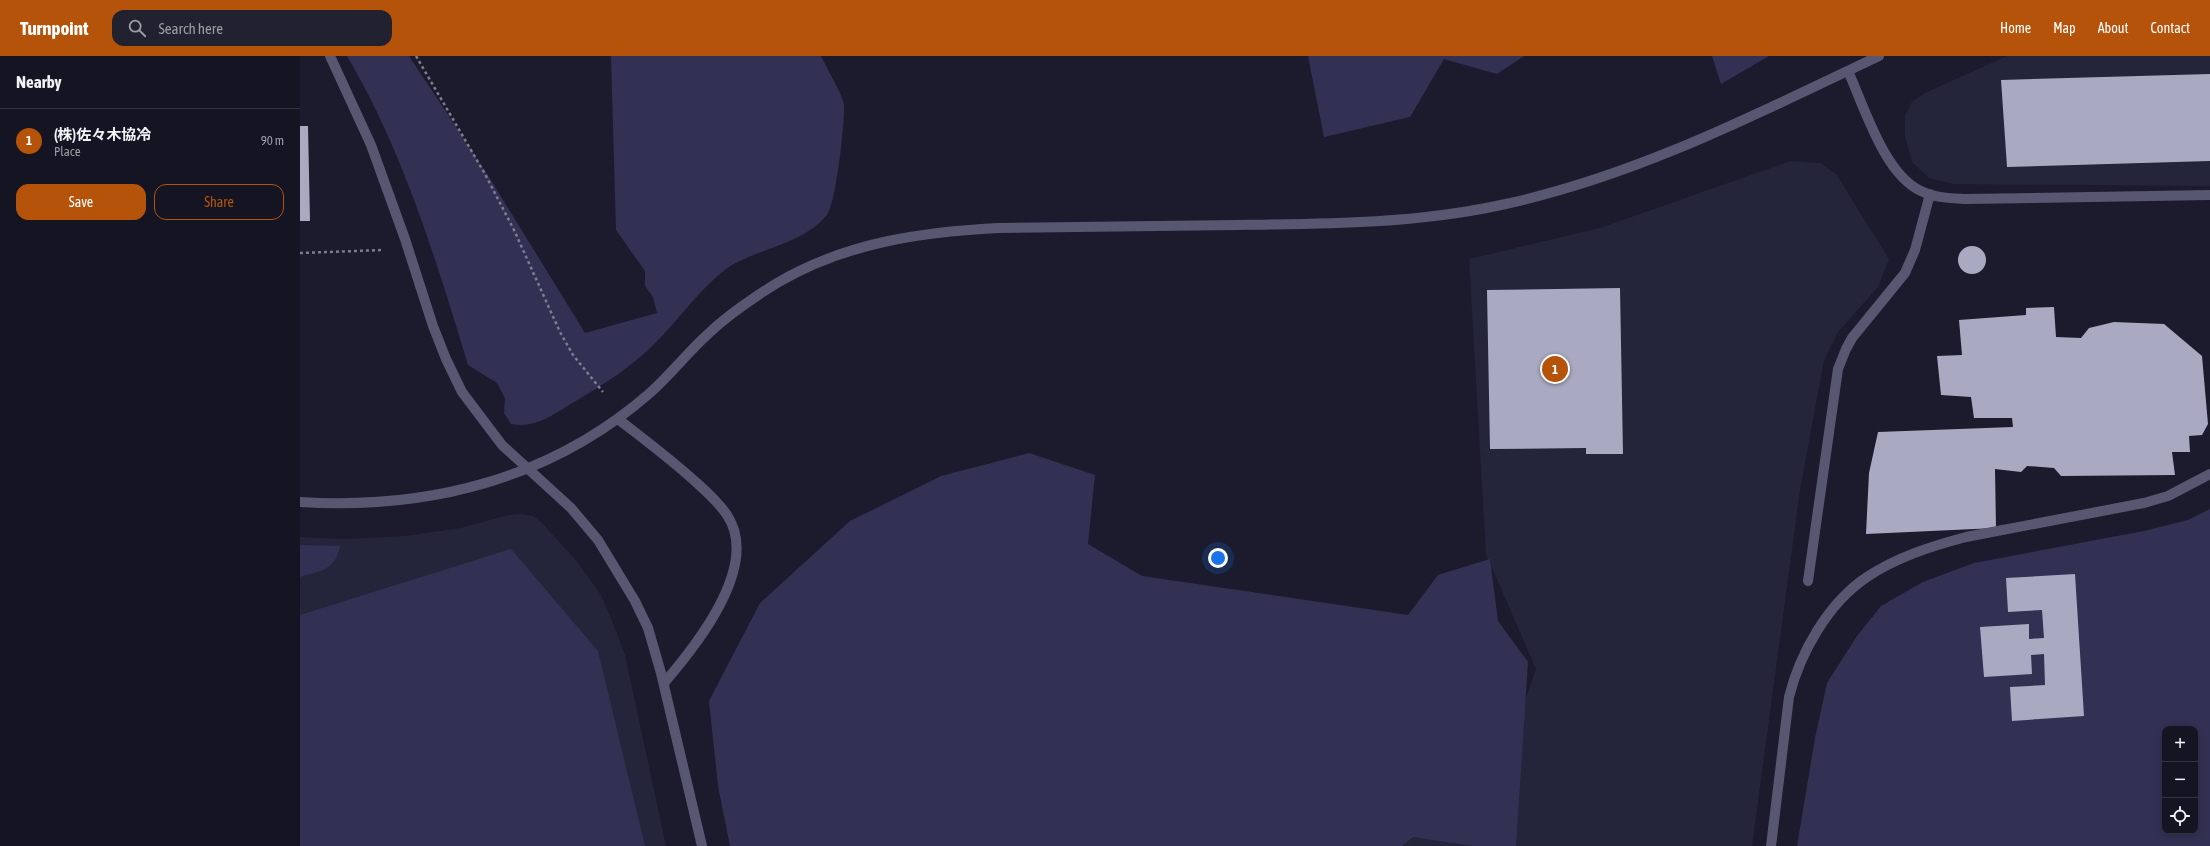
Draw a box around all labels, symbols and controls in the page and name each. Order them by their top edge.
search box [112,10,392,46]
text: Turnpoint [20,17,88,39]
icon: search [126,17,148,39]
text: Search here [158,20,223,37]
text: Home [2000,20,2031,36]
text: Map [2053,20,2076,36]
text: About [2098,20,2129,36]
text: Contact [2151,20,2190,36]
text: Nearby [16,72,62,92]
text: (株)佐々木協冷 [54,126,151,143]
text: 1 [26,133,32,148]
text: 90 m [261,133,284,148]
text: Place [54,144,81,159]
button: Save [16,184,146,220]
button: Share [154,184,284,220]
pin: 1 [1542,354,1568,384]
your location [1208,548,1228,568]
map controls [2162,726,2198,834]
button: + [2162,726,2198,762]
button: − [2162,762,2198,798]
button: locate [2162,798,2198,834]

